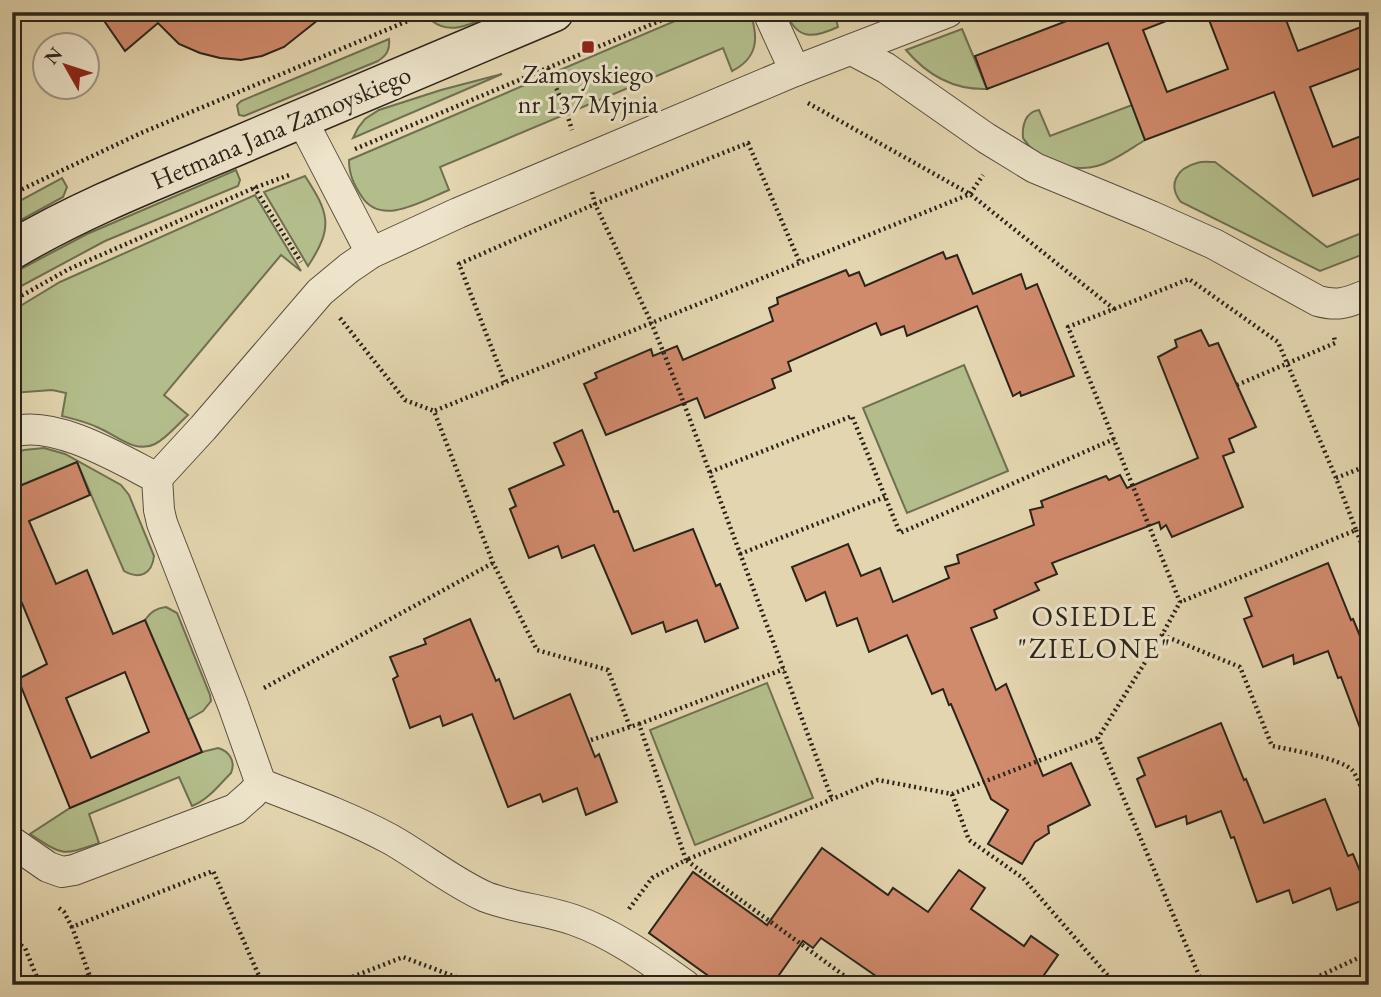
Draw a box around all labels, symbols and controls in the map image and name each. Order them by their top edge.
north arrow [32,32,102,102]
marker: Zamoyskiego nr 137 Myjnia [580,39,596,55]
text: N [39,41,68,69]
street label: Hetmana Jana Zamoyskiego [146,57,416,197]
place label: Zamoyskiego nr 137 Myjnia [518,57,659,121]
district label: OSIEDLE "ZIELONE" [1018,598,1172,666]

